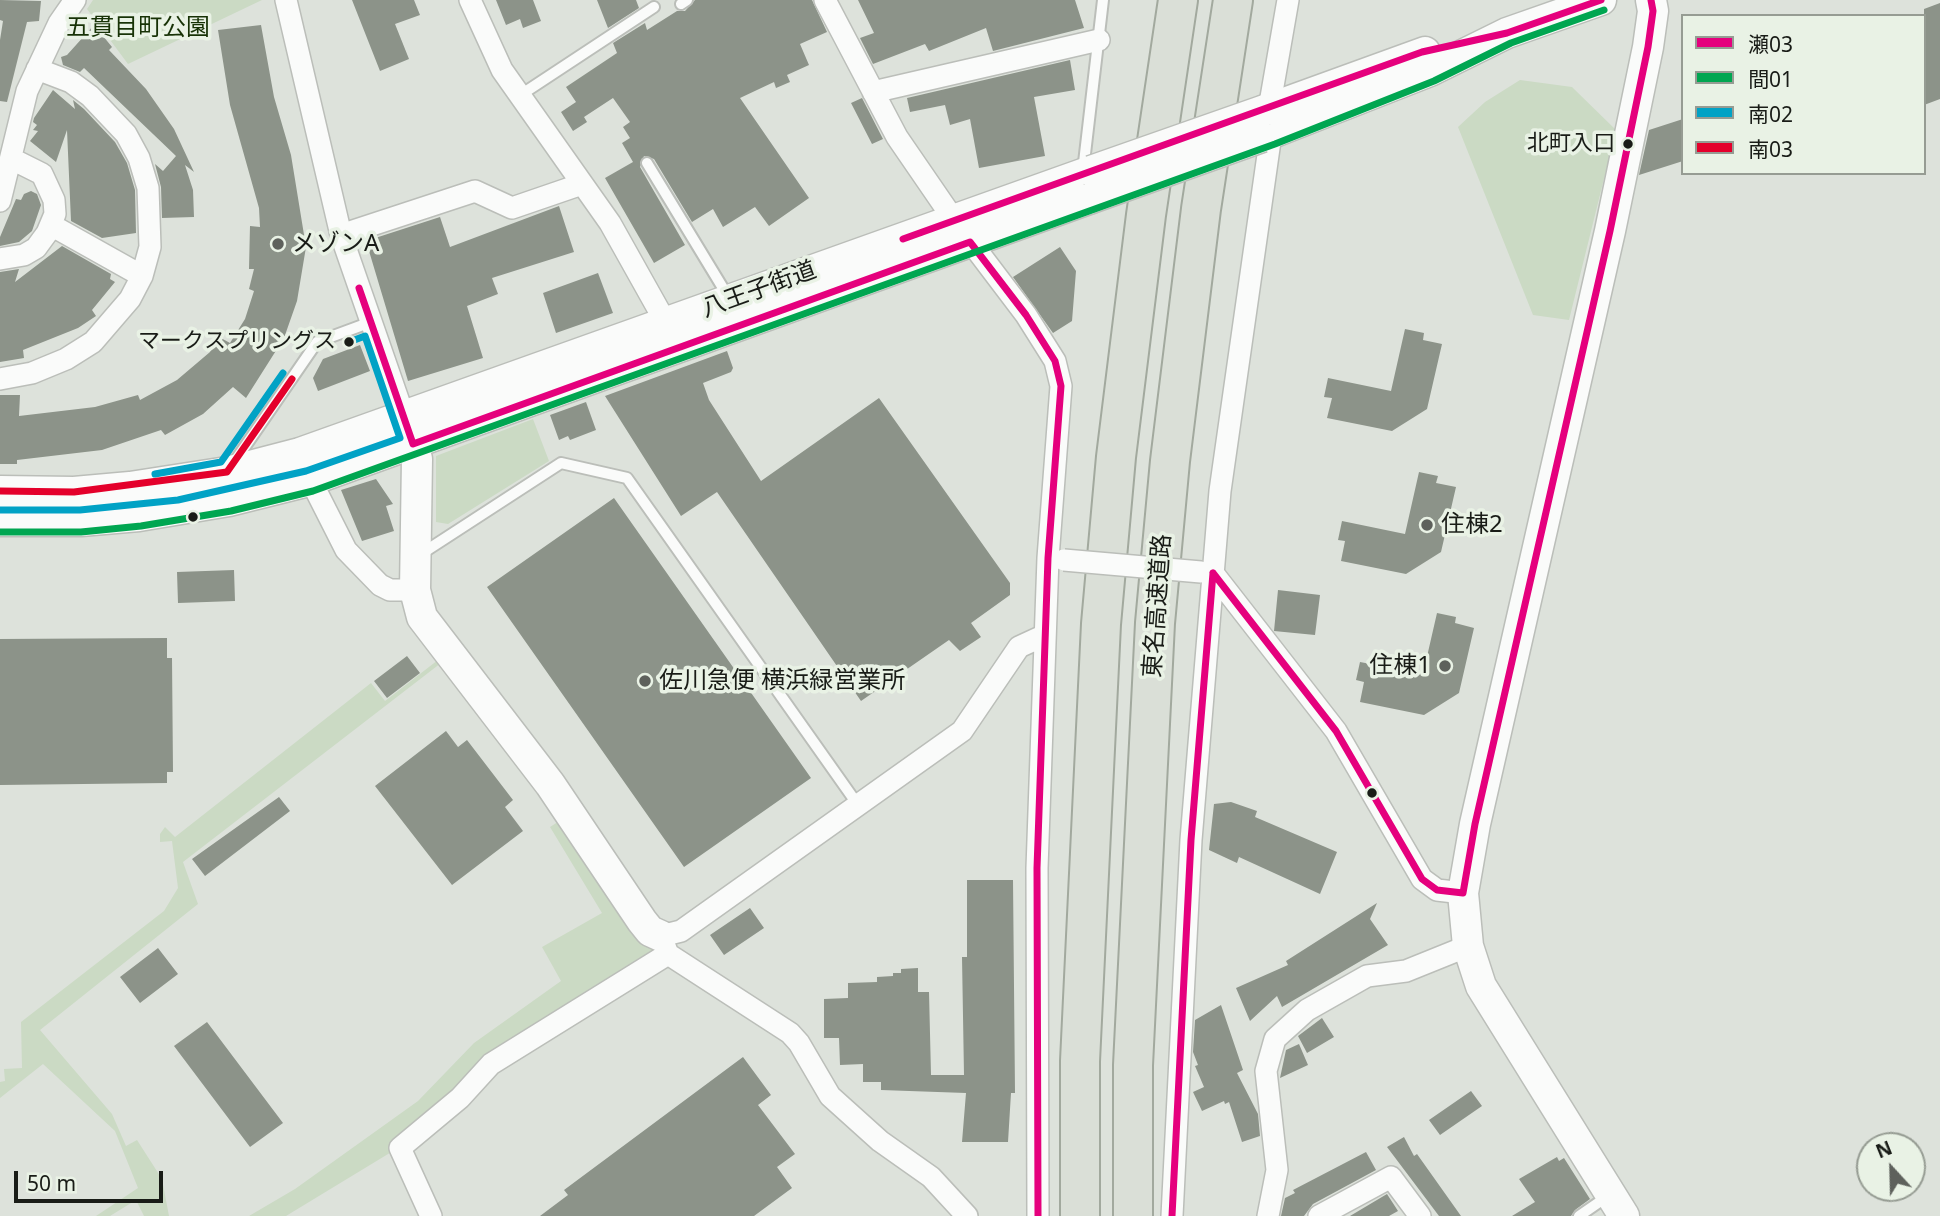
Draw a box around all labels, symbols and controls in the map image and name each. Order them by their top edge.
park label: 五貫目町公園 [66,14,210,42]
legend [1681,14,1926,175]
text: 瀬03 [1748,30,1793,58]
text: 間01 [1748,65,1793,93]
text: 南02 [1748,100,1793,128]
place label: 北町入口 [1527,131,1615,157]
text: 南03 [1748,135,1793,163]
marker: 北町入口 [1621,137,1635,151]
place label: メゾンA [292,230,379,258]
marker: メゾンA [270,236,286,252]
street label: 八王子街道 [698,256,820,324]
place label: マークスプリングス [138,329,336,355]
marker: マークスプリングス [342,335,356,349]
unlabelled marker [186,510,200,524]
place label: 住棟2 [1441,511,1503,539]
marker: 住棟2 [1419,517,1435,533]
street label: 東名高速道路 [1139,533,1177,679]
place label: 住棟1 [1369,652,1431,680]
marker: 住棟1 [1437,658,1453,674]
place label: 佐川急便 横浜緑営業所 [659,667,905,695]
marker: 佐川急便 横浜緑営業所 [637,673,653,689]
unlabelled marker [1365,786,1379,800]
north arrow [1856,1132,1926,1202]
text: N [1872,1134,1896,1164]
scale bar [18,1156,166,1200]
text: 50 m [27,1169,76,1197]

